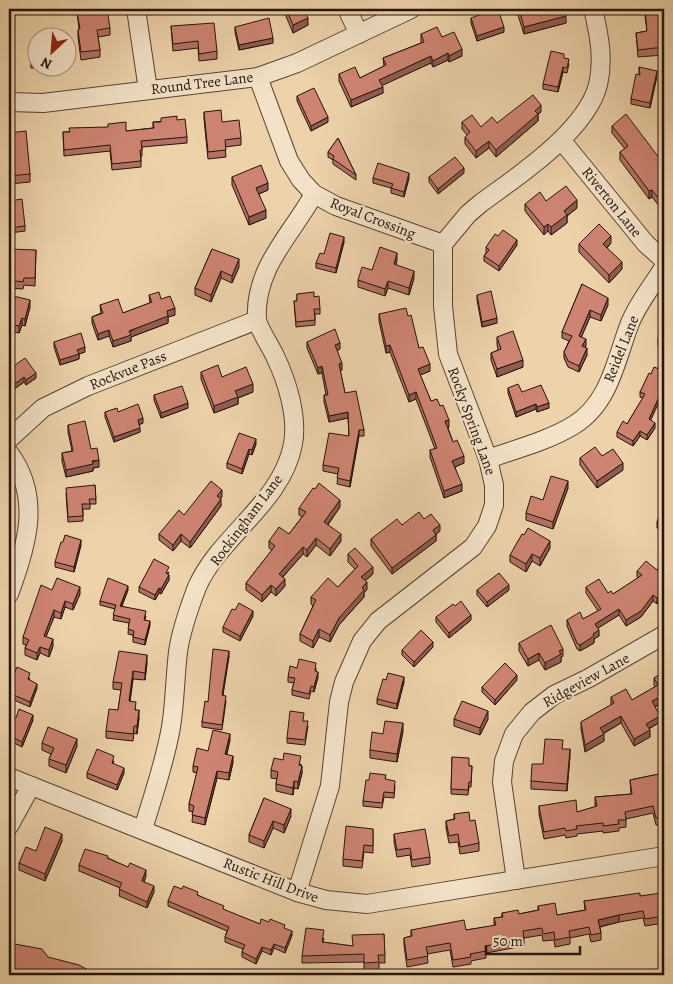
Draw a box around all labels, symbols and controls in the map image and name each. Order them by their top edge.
north arrow [28,28,78,78]
text: N [38,52,55,74]
street label: Round Tree Lane [150,67,255,99]
street label: Riverton Lane [577,163,647,242]
street label: Royal Crossing [327,193,419,244]
street label: Reidel Lane [599,312,644,385]
street label: Rockvue Pass [86,345,170,395]
street label: Rocky Spring Lane [443,364,501,478]
street label: Rockingham Lane [205,470,287,570]
street label: Ridgeview Lane [539,648,633,712]
street label: Rustic Hill Drive [220,853,322,907]
scale bar [486,924,579,956]
text: 50 m [493,931,523,951]

